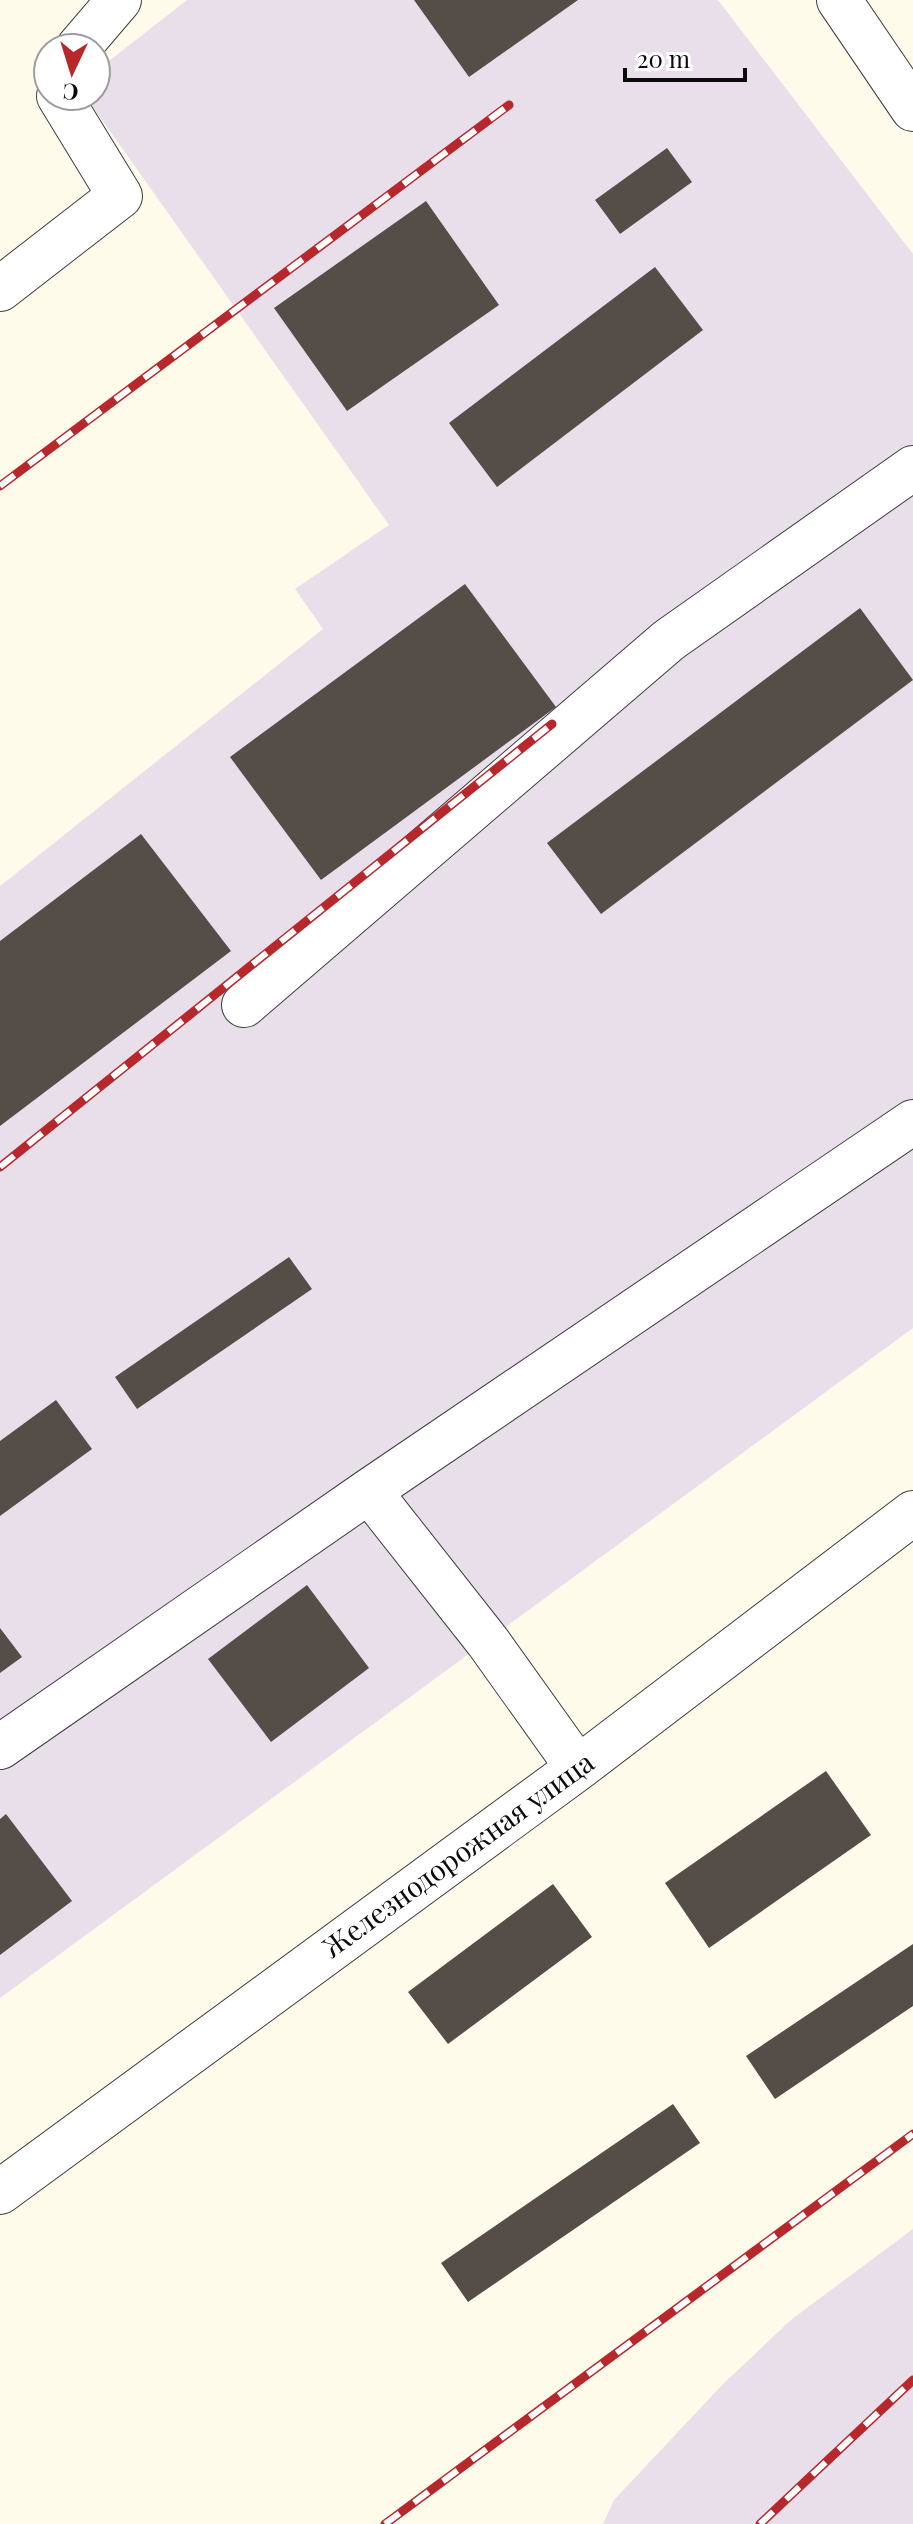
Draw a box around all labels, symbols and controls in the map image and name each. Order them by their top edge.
north arrow [32,32,112,112]
scale bar [625,32,745,82]
text: 20 m [637,42,690,74]
text: С [62,77,79,108]
street label: Железнодорожная улица [314,1743,600,1965]

